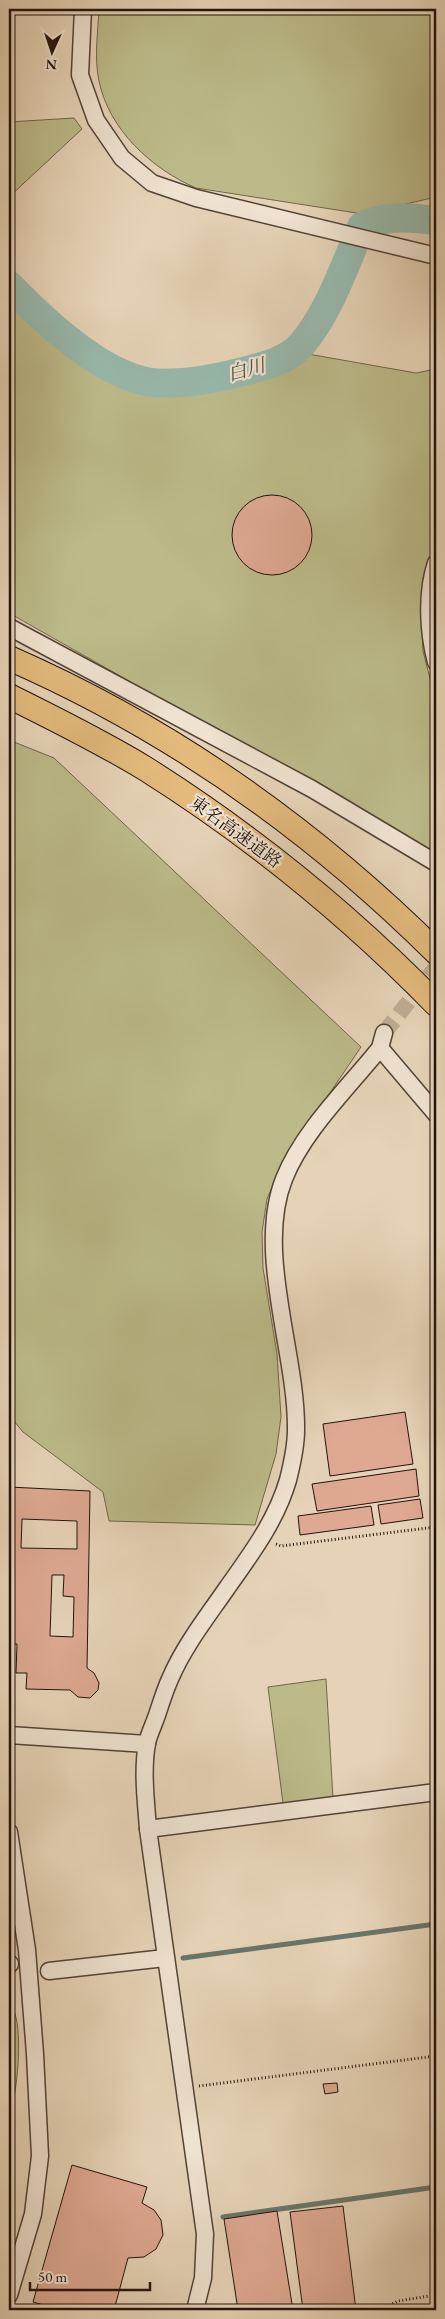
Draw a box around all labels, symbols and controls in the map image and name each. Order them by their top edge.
north arrow [28,28,78,78]
text: N [45,56,57,74]
water label: 白川 [225,352,270,386]
street label: 東名高速道路 [186,791,287,873]
scale bar [30,2259,150,2291]
text: 50 m [38,2267,67,2286]

